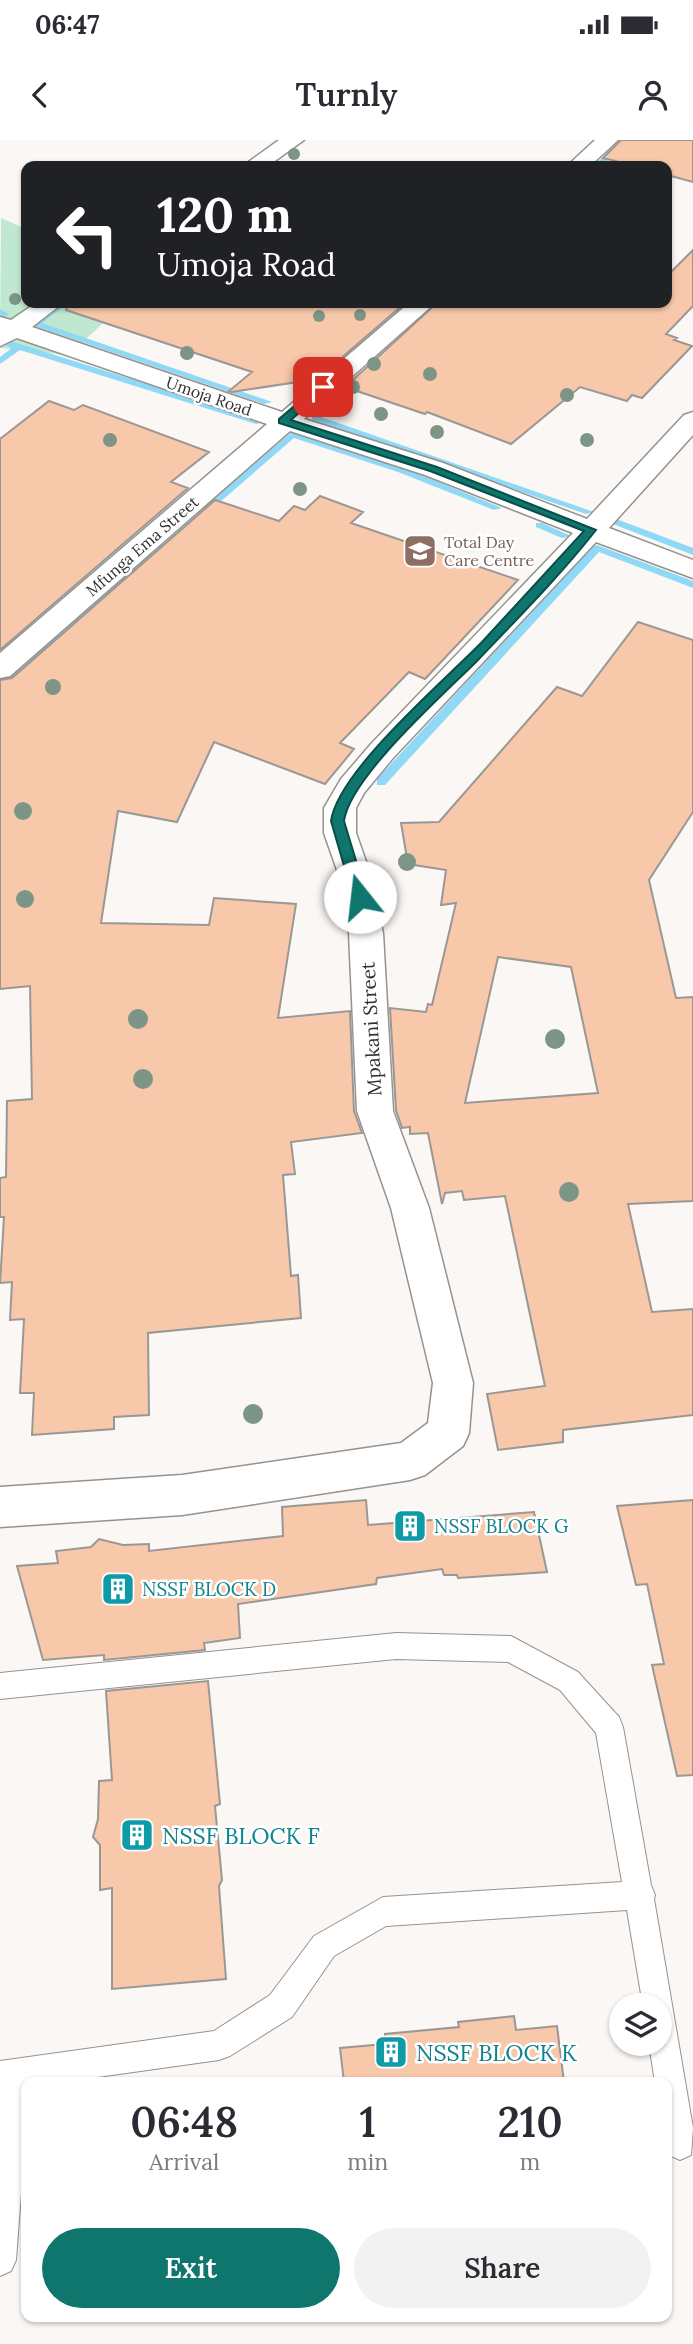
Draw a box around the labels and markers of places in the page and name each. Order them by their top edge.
pin [293,357,353,417]
school or university icon: Total Day Care Centre [401,532,439,570]
place label: Total Day Care Centre [444,532,535,570]
building icon: NSSF BLOCK G [391,1507,429,1545]
place label: NSSF BLOCK G [434,1514,569,1538]
building icon: NSSF BLOCK D [99,1570,137,1608]
place label: NSSF BLOCK D [142,1577,276,1601]
building icon: NSSF BLOCK F [118,1816,156,1854]
place label: NSSF BLOCK F [162,1821,320,1850]
building icon: NSSF BLOCK K [372,2033,410,2071]
place label: NSSF BLOCK K [416,2038,577,2067]

